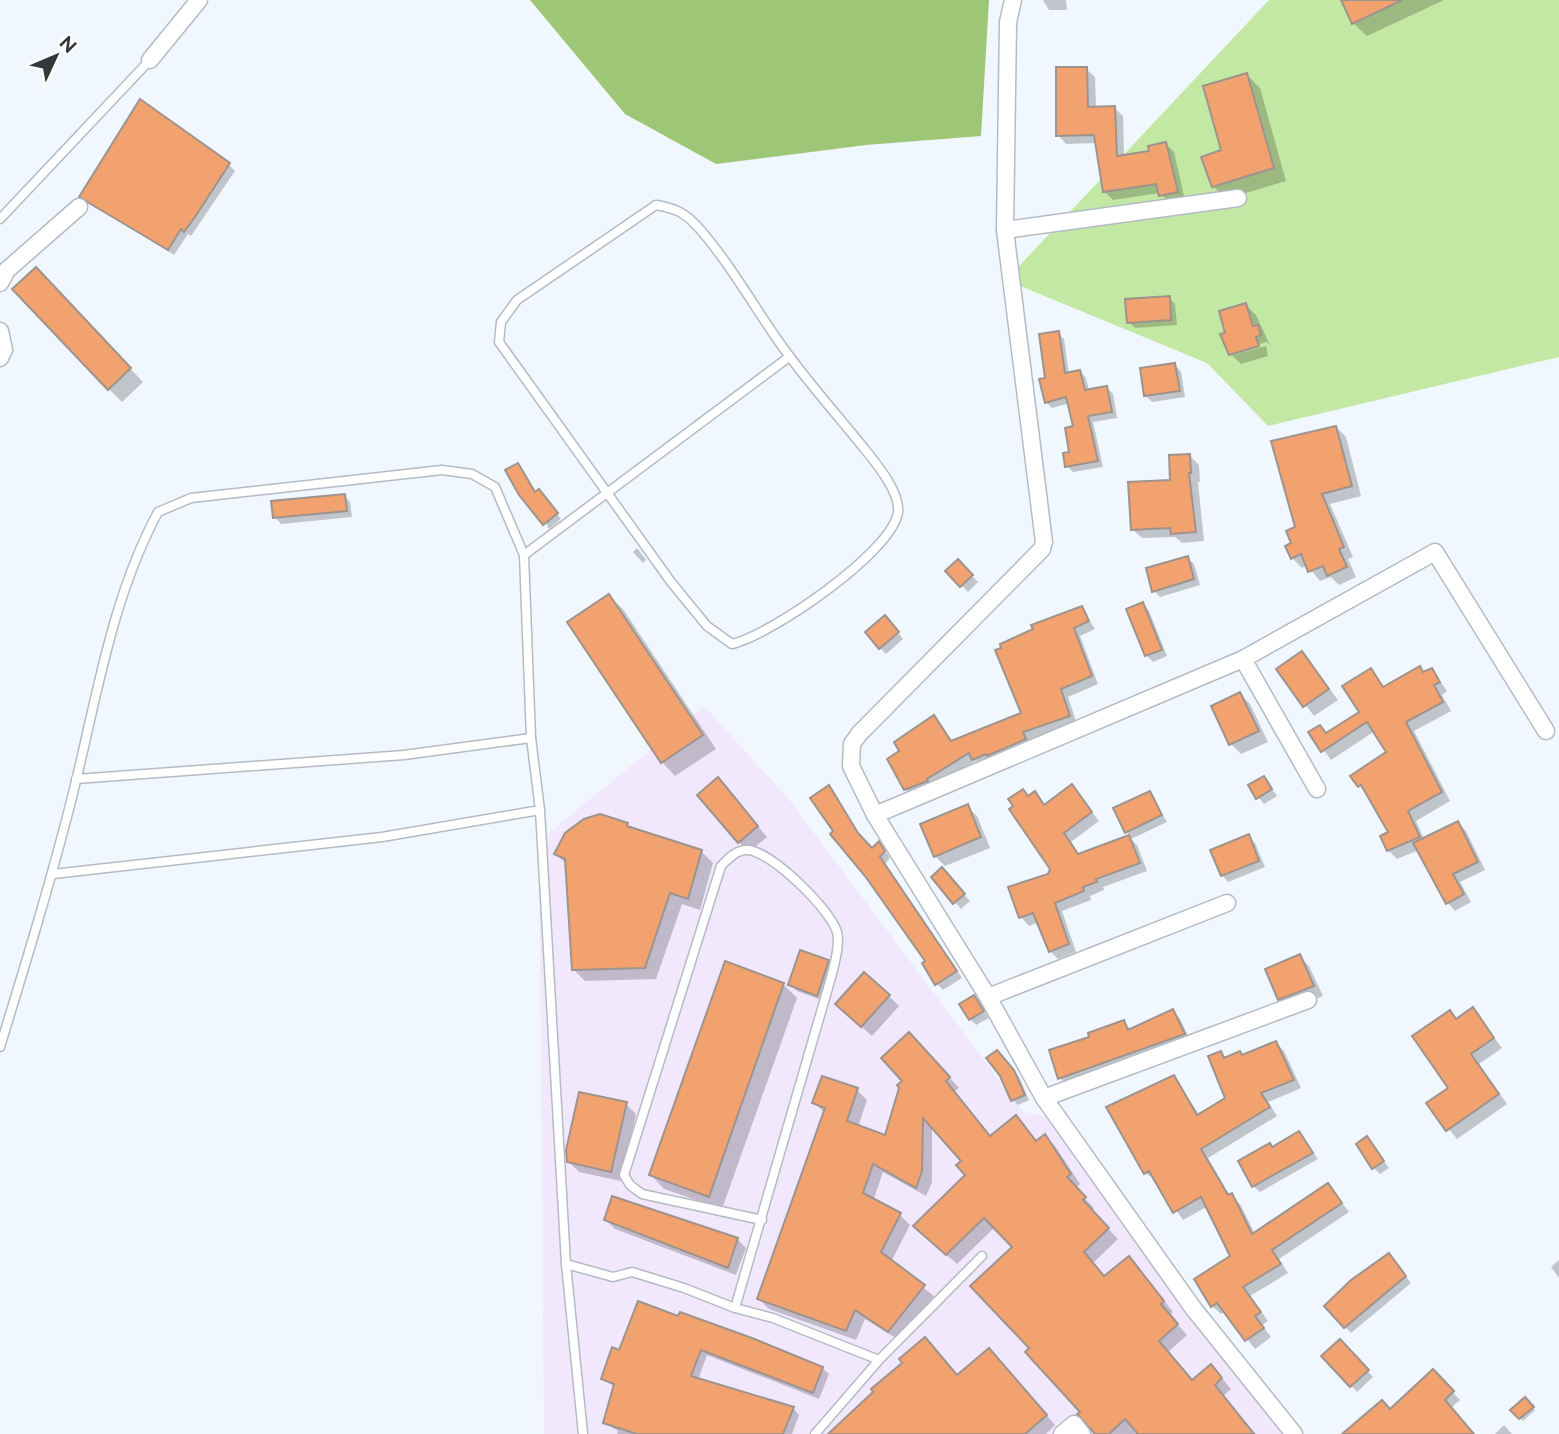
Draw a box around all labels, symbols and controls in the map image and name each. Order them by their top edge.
north arrow [21,21,91,91]
text: N [55,31,81,57]

